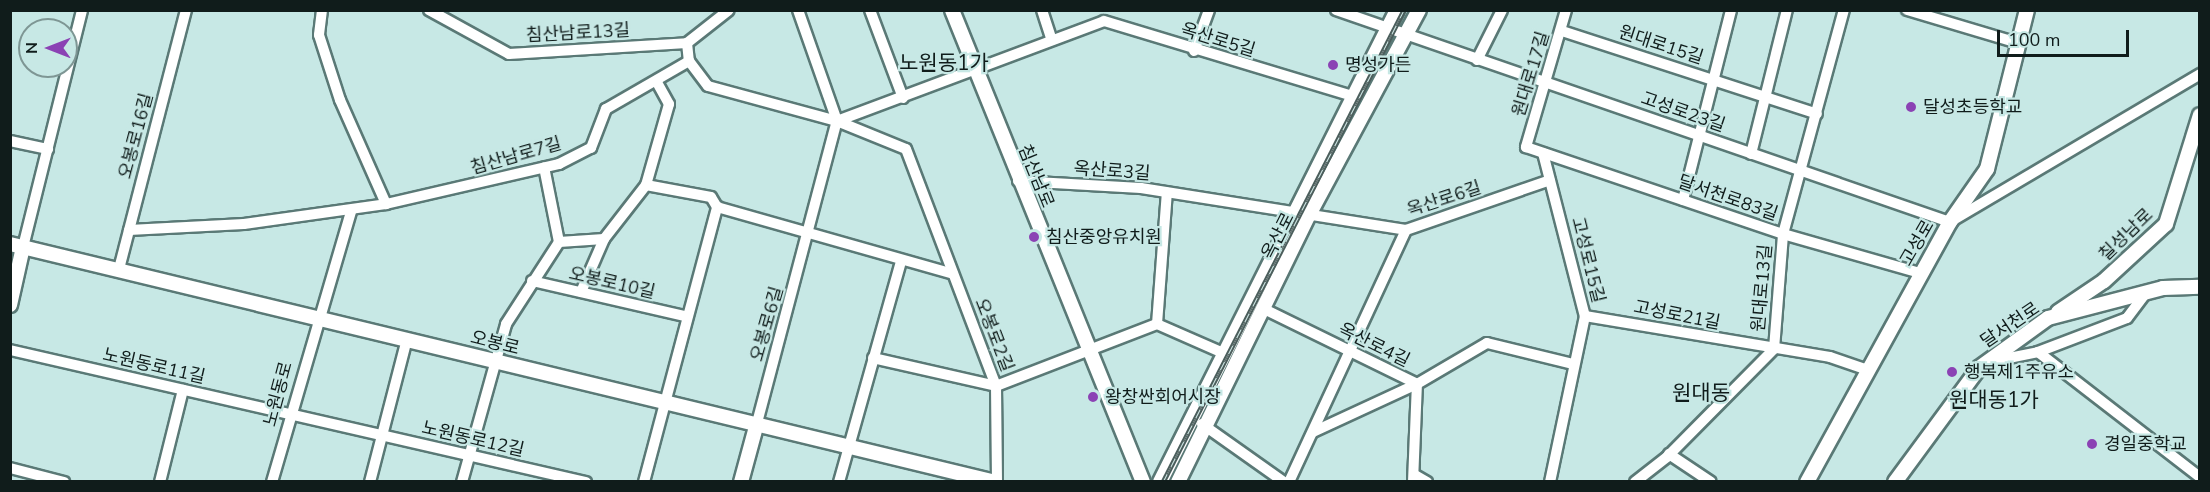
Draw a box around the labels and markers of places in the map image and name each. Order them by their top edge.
place label: 명성가든 [1345,54,1411,76]
marker: 명성가든 [1326,58,1340,72]
place label: 달성초등학교 [1923,96,2022,118]
marker: 달성초등학교 [1904,100,1918,114]
place label: 침산중앙유치원 [1046,226,1162,248]
marker: 침산중앙유치원 [1027,230,1041,244]
place label: 행복제1주유소 [1964,361,2074,383]
marker: 행복제1주유소 [1945,365,1959,379]
place label: 왕창싼회어시장 [1105,386,1221,408]
marker: 왕창싼회어시장 [1086,390,1100,404]
place label: 경일중학교 [2104,433,2187,455]
marker: 경일중학교 [2085,437,2099,451]

